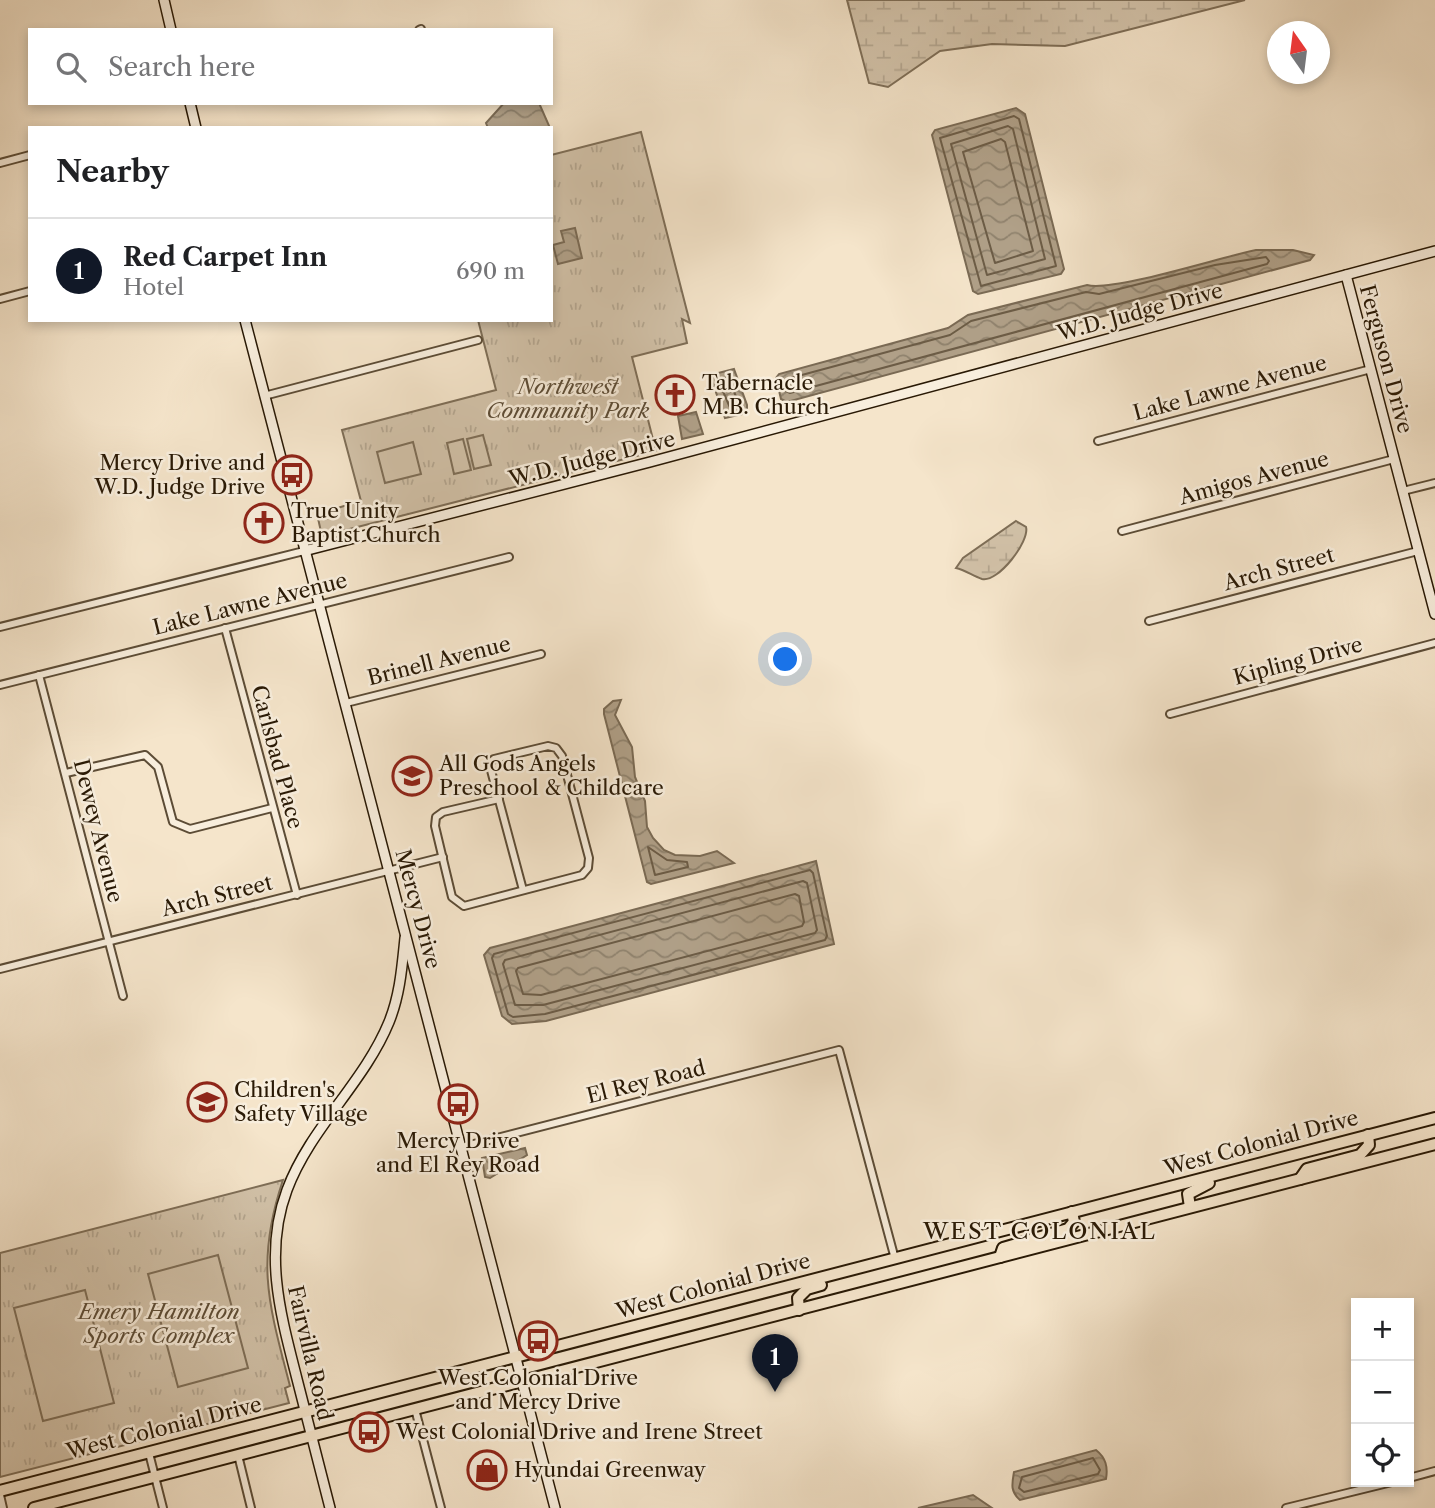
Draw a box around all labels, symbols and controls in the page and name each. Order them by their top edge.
north arrow [1267,21,1330,84]
search box [28,28,553,105]
icon: search [52,48,90,86]
text: Search here [108,51,255,83]
text: Nearby [56,153,169,190]
text: Red Carpet Inn [123,241,327,273]
text: 1 [74,257,84,285]
text: 690 m [456,257,525,285]
text: Hotel [123,273,184,301]
street label: W.D. Judge Drive [1053,277,1225,346]
street label: Ferguson Drive [1355,282,1418,436]
street label: Lake Lawne Avenue [1130,350,1329,425]
place label: Tabernacle M.B. Church [702,370,829,419]
park label: Northwest Community Park [487,374,649,423]
church icon: Tabernacle M.B. Church [654,374,696,416]
street label: W.D. Judge Drive [505,426,678,492]
street label: Amigos Avenue [1175,446,1331,510]
place label: Mercy Drive and W.D. Judge Drive [94,450,265,499]
bus stop icon: Mercy Drive and W.D. Judge Drive [271,454,313,496]
place label: True Unity Baptist Church [291,498,441,547]
church icon: True Unity Baptist Church [243,502,285,544]
street label: Arch Street [1220,542,1337,596]
street label: Lake Lawne Avenue [150,567,350,640]
street label: Brinell Avenue [365,631,513,690]
street label: Kipling Drive [1231,631,1365,690]
your location [768,642,802,676]
street label: Carlsbad Place [246,682,309,831]
place label: All Gods Angels Preschool & Childcare [438,751,664,800]
school or university icon: All Gods Angels Preschool & Childcare [391,755,433,797]
street label: Dewey Avenue [69,757,128,905]
street label: Mercy Drive [390,846,446,972]
street label: Arch Street [158,870,275,922]
street label: El Rey Road [584,1055,708,1108]
place label: Children's Safety Village [234,1077,368,1126]
school or university icon: Children's Safety Village [186,1081,228,1123]
bus stop icon: Mercy Drive and El Rey Road [437,1083,479,1125]
street label: West Colonial Drive [1160,1105,1361,1181]
place label: Mercy Drive and El Rey Road [376,1128,540,1177]
district label: WEST COLONIAL [922,1217,1157,1245]
street label: West Colonial Drive [612,1248,813,1324]
street label: Fairvilla Road [283,1283,338,1423]
map controls [1351,1298,1414,1487]
button: + [1351,1298,1414,1361]
park label: Emery Hamilton Sports Complex [76,1299,240,1348]
bus stop icon: West Colonial Drive and Mercy Drive [517,1320,559,1362]
pin: 1 [752,1334,798,1392]
button: − [1351,1361,1414,1424]
place label: West Colonial Drive and Mercy Drive [437,1365,638,1414]
street label: West Colonial Drive [63,1391,264,1464]
bus stop icon: West Colonial Drive and Irene Street [348,1411,390,1453]
place label: West Colonial Drive and Irene Street [395,1419,763,1444]
button: locate [1351,1424,1414,1487]
shop icon: Hyundai Greenway [466,1449,508,1491]
place label: Hyundai Greenway [514,1457,706,1482]

